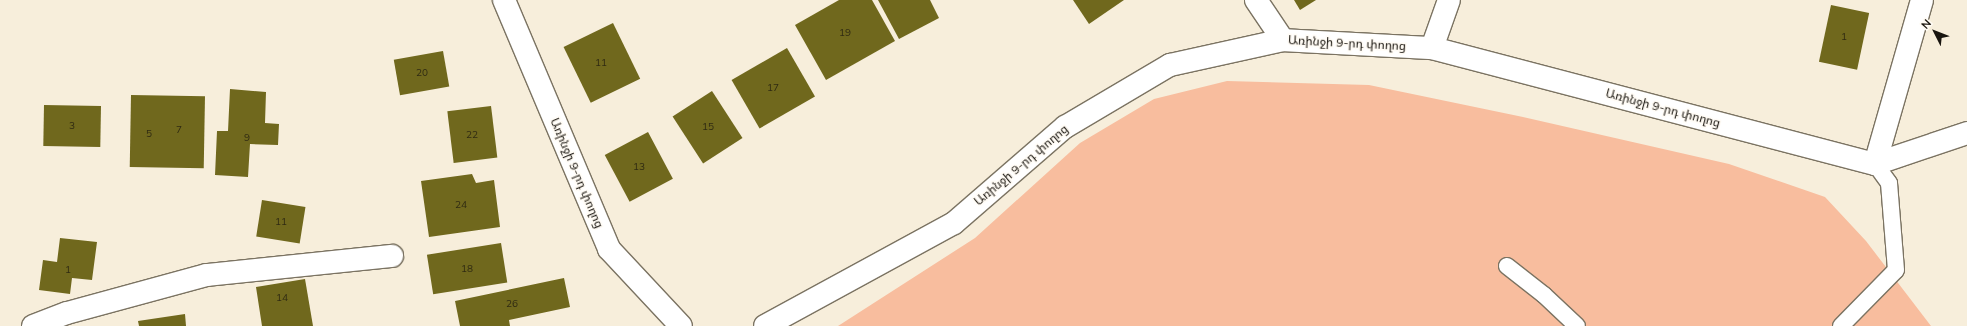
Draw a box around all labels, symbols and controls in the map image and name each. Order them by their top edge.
north arrow [1915,12,1955,52]
text: N [1918,16,1934,32]
house number: 19 [839,27,851,39]
house number: 1 [1841,31,1847,43]
street label: Առինջի 9-րդ փողոց [1288,33,1406,53]
house number: 11 [595,57,607,69]
house number: 20 [416,67,428,79]
house number: 17 [767,82,779,94]
street label: Առինջի 9-րդ փողոց [1604,86,1722,130]
street label: Առինջի 9-րդ փողոց [547,116,607,230]
house number: 3 [69,120,75,132]
house number: 15 [702,121,714,133]
street label: Առինջի 9-րդ փողոց [971,122,1071,208]
house number: 7 [176,124,182,136]
house number: 5 [146,128,152,140]
house number: 22 [466,129,478,141]
house number: 9 [244,132,250,144]
house number: 13 [633,161,645,173]
house number: 24 [455,199,467,211]
house number: 11 [275,216,287,228]
house number: 18 [461,263,473,275]
house number: 1 [65,264,71,276]
house number: 14 [276,292,288,304]
house number: 26 [506,298,518,310]

